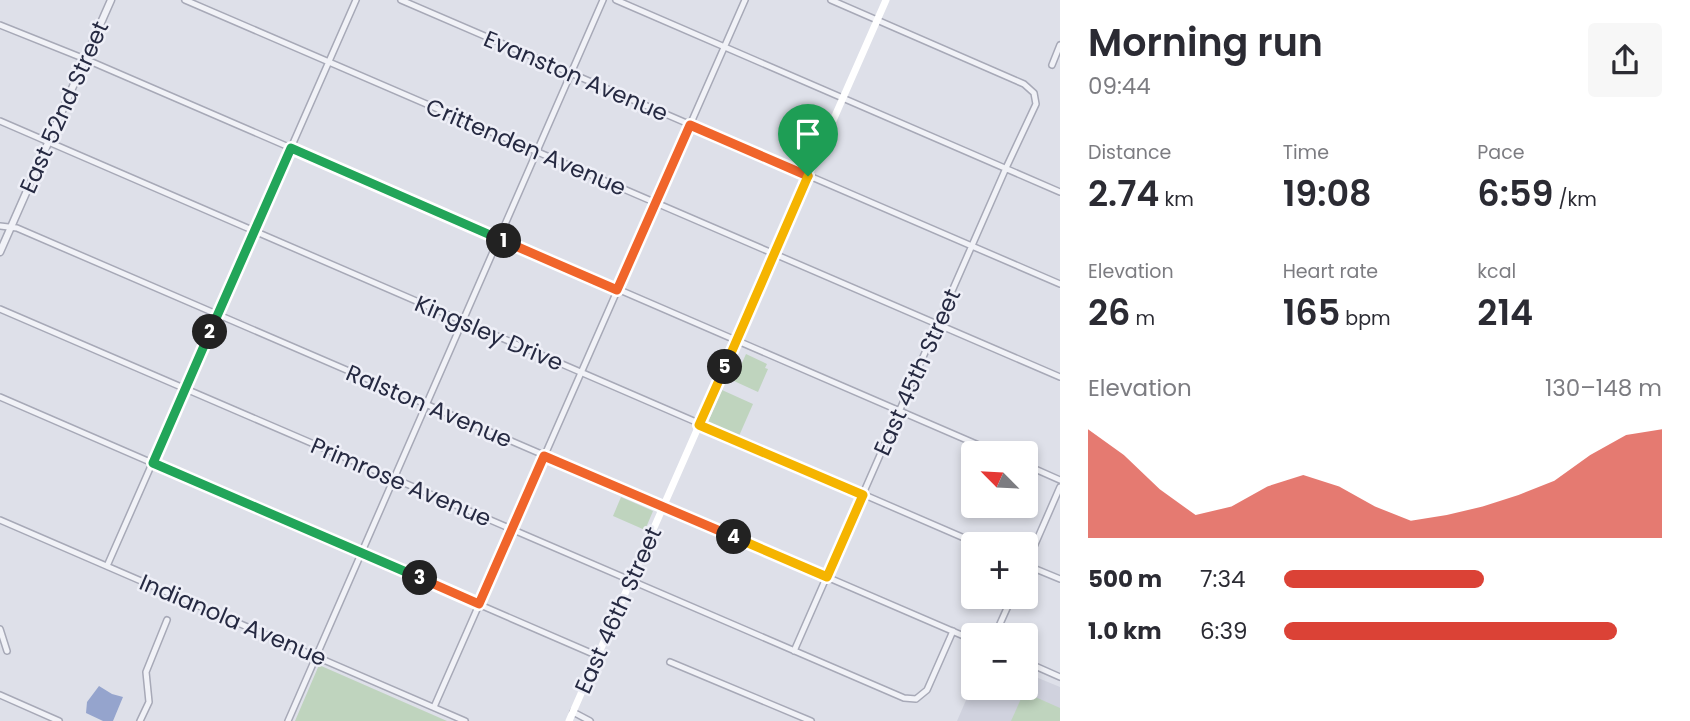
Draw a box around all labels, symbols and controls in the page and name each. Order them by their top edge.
street label: East 52nd Street [12,16,116,198]
text: Morning run [1088,16,1323,69]
street label: Evanston Avenue [479,23,673,129]
button: share [1588,23,1662,97]
text: 09:44 [1088,70,1151,102]
street label: Crittenden Avenue [421,90,631,204]
pin [778,104,838,176]
icon: arrive [789,115,827,153]
text: Distance [1088,139,1171,166]
text: Time [1283,139,1329,166]
text: Pace [1477,139,1525,166]
text: 2.74 [1088,169,1160,218]
text: 19:08 [1283,169,1372,218]
text: 6:59 [1477,169,1553,218]
text: km [1160,186,1194,213]
text: /km [1553,186,1597,213]
pin: 1 [486,224,522,258]
text: 1 [500,227,507,254]
text: Elevation [1088,258,1174,285]
text: Heart rate [1283,258,1378,285]
text: kcal [1477,258,1516,285]
street label: East 45th Street [866,284,968,460]
street label: Kingsley Drive [410,287,568,379]
text: 26 [1088,288,1131,337]
text: 165 [1283,288,1340,337]
text: 214 [1477,288,1533,337]
text: m [1131,305,1155,332]
text: bpm [1340,305,1391,332]
pin: 2 [192,314,228,350]
text: 2 [204,318,215,345]
pin: 5 [708,350,742,384]
text: 5 [718,353,731,380]
street label: Ralston Avenue [341,357,517,455]
text: Elevation [1088,372,1192,404]
text: 130–148 m [1545,372,1662,404]
street label: Primrose Avenue [306,430,496,534]
north arrow [961,441,1038,518]
map controls [961,441,1038,700]
pin: 4 [716,520,752,554]
street label: East 46th Street [567,521,669,699]
text: 4 [727,523,740,550]
button: + [961,532,1038,609]
pin: 3 [402,560,438,596]
text: 500 m [1088,563,1162,595]
text: 7:34 [1200,563,1245,595]
text: 3 [414,564,425,591]
street label: Indianola Avenue [135,566,331,674]
text: 1.0 km [1088,615,1162,647]
text: 6:39 [1200,615,1248,647]
button: − [961,623,1038,700]

